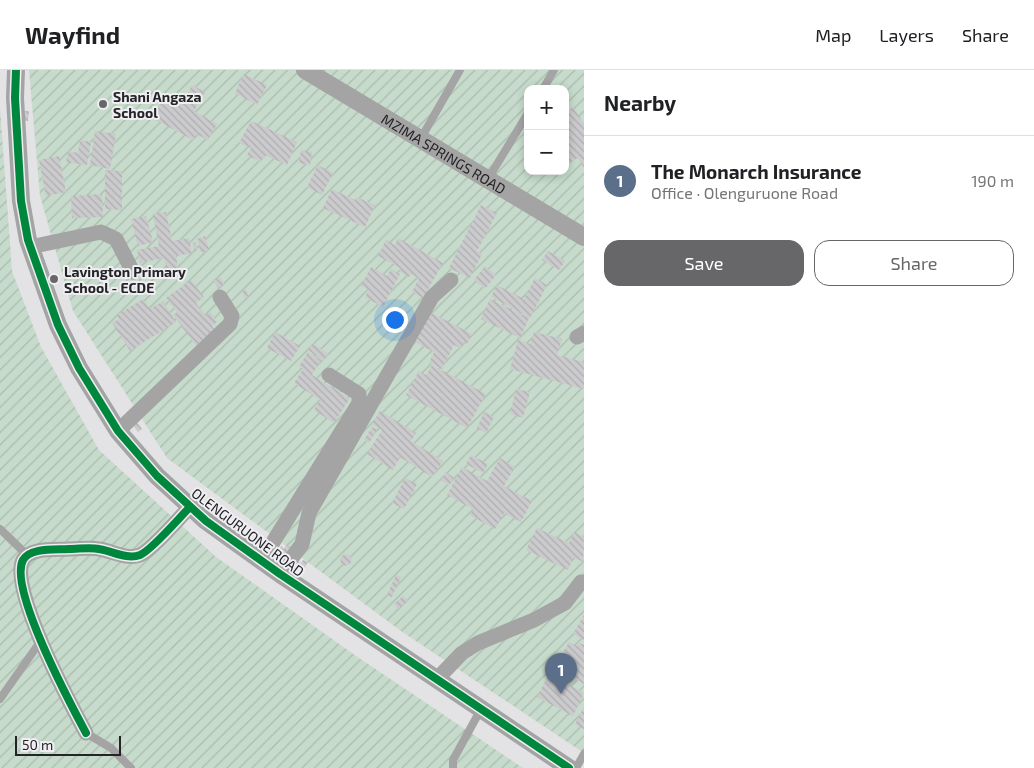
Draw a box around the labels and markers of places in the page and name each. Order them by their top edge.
place label: Shani Angaza School [113,88,202,121]
marker: Shani Angaza School [97,98,109,110]
place label: Lavington Primary School - ECDE [64,263,186,296]
marker: Lavington Primary School - ECDE [48,273,60,285]
pin: 1 [545,653,577,694]

